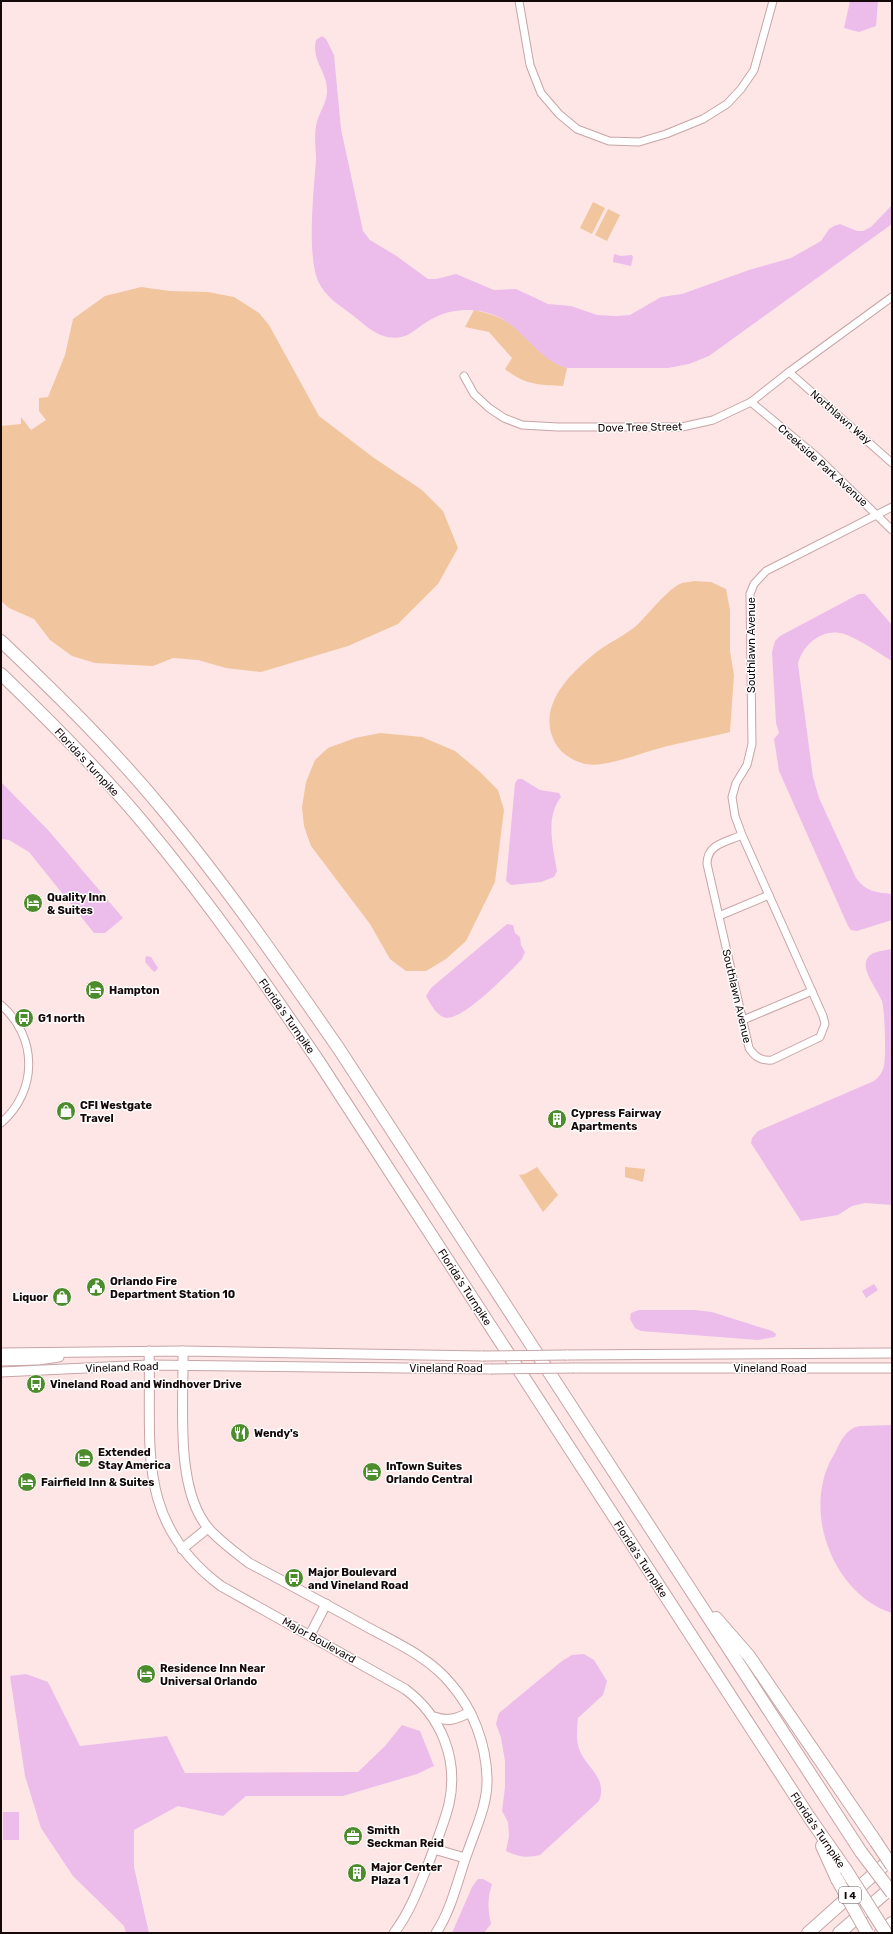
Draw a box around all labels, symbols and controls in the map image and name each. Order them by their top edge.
street label: Northlawn Way [808,387,874,447]
street label: Dove Tree Street [598,420,683,435]
street label: Creekside Park Avenue [775,422,870,509]
street label: Southlawn Avenue [745,597,758,693]
street label: Florida's Turnpike [52,726,122,799]
place label: Quality Inn & Suites [47,891,106,917]
hotel icon: Quality Inn & Suites [22,892,44,914]
street label: Southlawn Avenue [719,948,754,1044]
street label: Florida's Turnpike [256,976,317,1056]
hotel icon: Hampton [84,979,106,1001]
place label: Hampton [109,984,160,997]
bus stop icon: G1 north [13,1007,35,1029]
place label: G1 north [38,1012,85,1025]
place label: CFI Westgate Travel [80,1099,153,1125]
shop icon: CFI Westgate Travel [55,1100,77,1122]
place label: Cypress Fairway Apartments [571,1107,662,1133]
building icon: Cypress Fairway Apartments [546,1108,568,1130]
street label: Florida's Turnpike [435,1247,494,1328]
place label: Orlando Fire Department Station 10 [110,1275,235,1301]
public building icon: Orlando Fire Department Station 10 [85,1276,107,1298]
shop icon: Liquor [51,1286,73,1308]
place label: Liquor [13,1291,48,1304]
street label: Vineland Road [85,1360,159,1375]
street label: Vineland Road [409,1362,483,1375]
street label: Vineland Road [733,1362,807,1375]
bus stop icon: Vineland Road and Windhover Drive [25,1373,47,1395]
place label: Vineland Road and Windhover Drive [50,1378,242,1391]
restaurant icon: Wendy's [229,1422,251,1444]
place label: Wendy's [254,1427,299,1440]
place label: Extended Stay America [98,1446,171,1472]
hotel icon: Extended Stay America [73,1447,95,1469]
place label: InTown Suites Orlando Central [386,1460,472,1486]
hotel icon: InTown Suites Orlando Central [361,1461,383,1483]
hotel icon: Fairfield Inn & Suites [16,1471,38,1493]
place label: Fairfield Inn & Suites [41,1476,154,1489]
street label: Florida's Turnpike [611,1519,670,1600]
place label: Major Boulevard and Vineland Road [308,1566,409,1592]
bus stop icon: Major Boulevard and Vineland Road [283,1567,305,1589]
street label: Major Boulevard [280,1615,358,1666]
place label: Residence Inn Near Universal Orlando [160,1662,265,1688]
hotel icon: Residence Inn Near Universal Orlando [135,1663,157,1685]
street label: Florida's Turnpike [787,1790,848,1871]
place label: Smith Seckman Reid [367,1824,444,1850]
office icon: Smith Seckman Reid [342,1825,364,1847]
place label: Major Center Plaza 1 [371,1861,442,1887]
building icon: Major Center Plaza 1 [346,1862,368,1884]
road number: I 4 [839,1887,861,1903]

